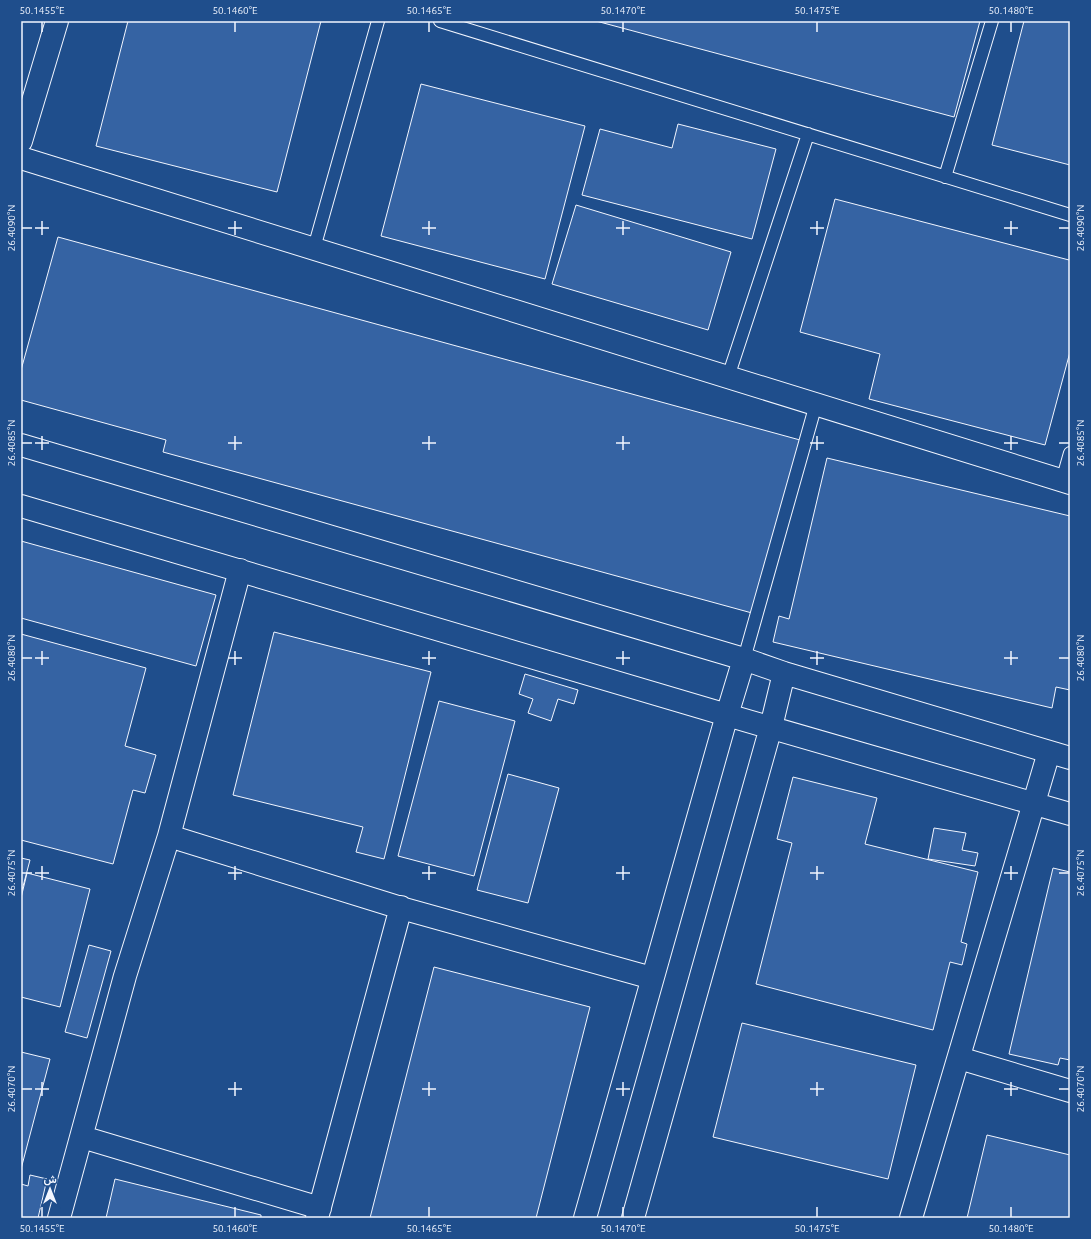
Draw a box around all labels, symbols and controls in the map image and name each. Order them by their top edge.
text: 50.1455°E [19,5,65,16]
text: 50.1460°E [212,5,258,16]
text: 50.1465°E [406,5,452,16]
text: 50.1470°E [600,5,646,16]
text: 50.1475°E [794,5,840,16]
text: 50.1480°E [988,5,1034,16]
text: 26.4090°N [6,205,17,251]
text: 26.4090°N [1075,205,1086,251]
text: 26.4085°N [6,420,17,466]
text: 26.4085°N [1075,420,1086,466]
text: 26.4080°N [6,635,17,681]
text: 26.4080°N [1075,635,1086,681]
text: 26.4075°N [6,850,17,896]
text: 26.4075°N [1075,850,1086,896]
text: 26.4070°N [6,1066,17,1112]
text: 26.4070°N [1075,1066,1086,1112]
north arrow [30,1169,70,1209]
text: ش [43,1173,57,1186]
text: 50.1455°E [19,1223,65,1234]
text: 50.1460°E [212,1223,258,1234]
text: 50.1465°E [406,1223,452,1234]
text: 50.1470°E [600,1223,646,1234]
text: 50.1475°E [794,1223,840,1234]
text: 50.1480°E [988,1223,1034,1234]

